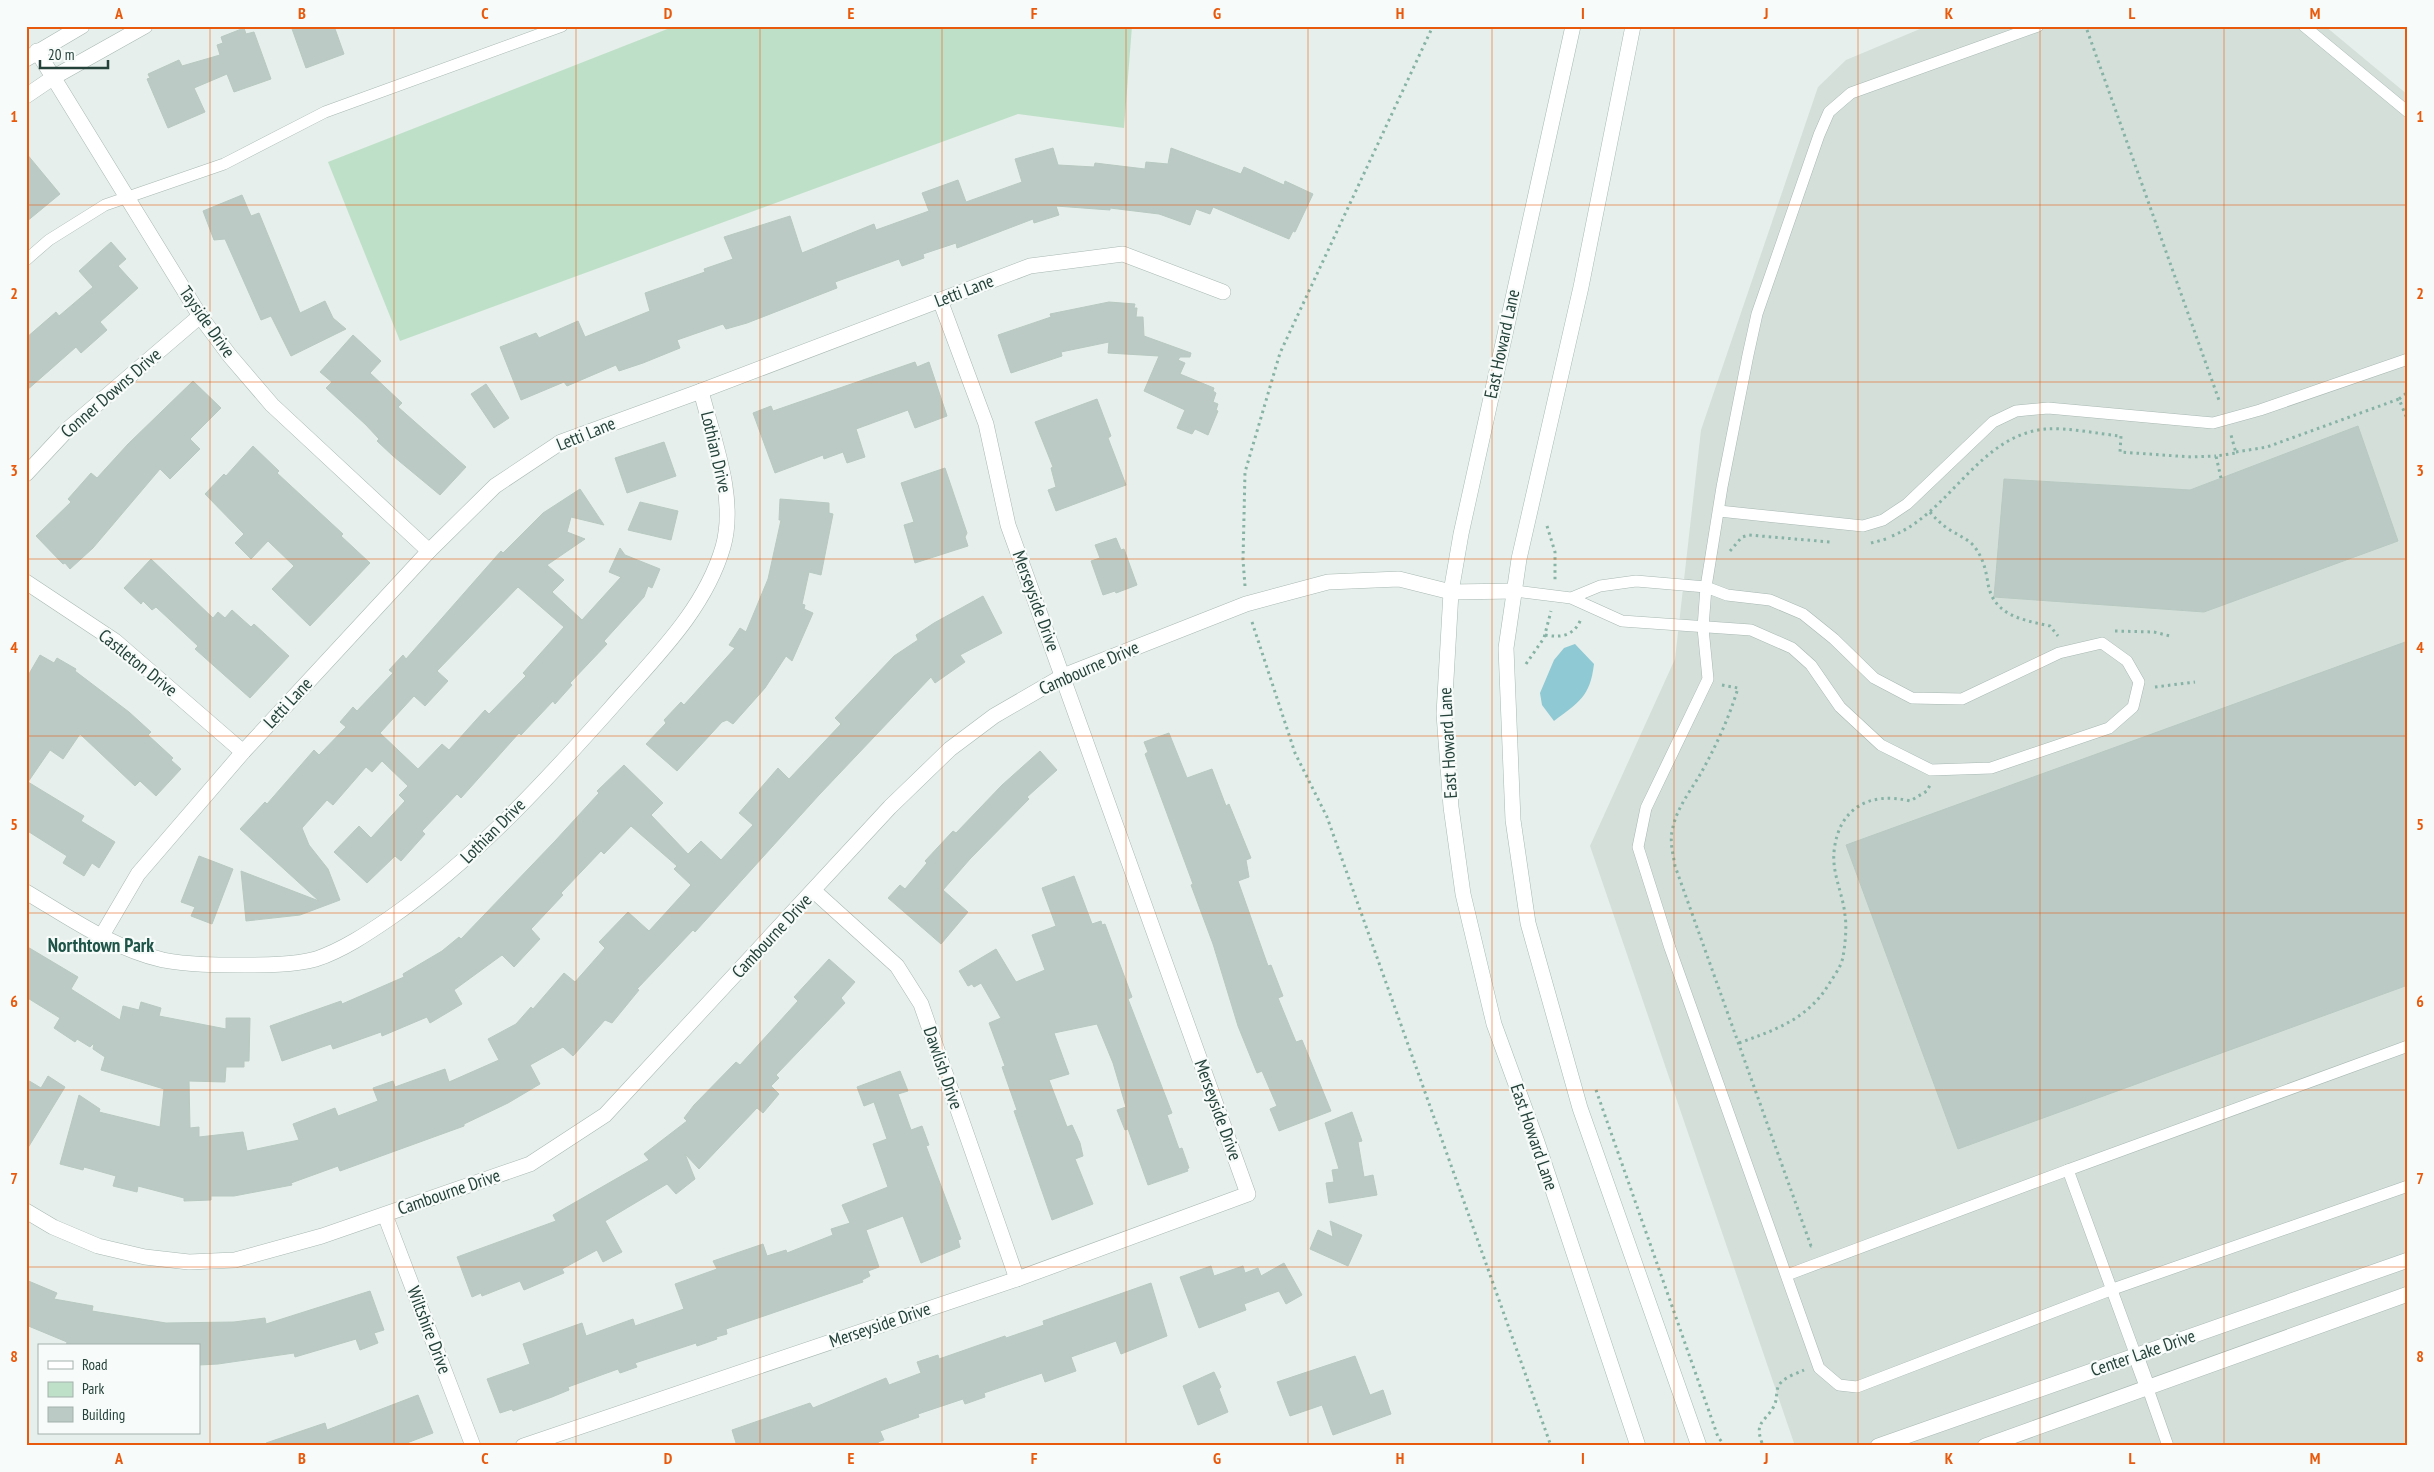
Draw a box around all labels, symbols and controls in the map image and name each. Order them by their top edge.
text: A [114,3,124,23]
text: B [298,3,306,23]
text: C [481,3,489,23]
text: D [664,3,673,23]
text: E [848,3,855,23]
text: F [1031,3,1038,23]
text: G [1213,3,1221,23]
text: H [1396,3,1404,23]
text: I [1581,3,1585,23]
text: J [1763,3,1768,23]
text: K [1945,3,1954,23]
text: L [2129,3,2136,23]
text: M [2310,3,2320,23]
scale bar [40,38,108,70]
text: 20 m [48,45,74,64]
text: 1 [10,106,18,126]
text: 1 [2416,106,2424,126]
street label: Letti Lane [931,269,997,312]
street label: Tayside Drive [174,281,240,362]
text: 2 [10,283,18,303]
text: 2 [2416,283,2424,303]
street label: East Howard Lane [1479,287,1524,401]
street label: Conner Downs Drive [56,343,166,443]
street label: Lothian Drive [696,409,737,495]
street label: Letti Lane [553,411,619,456]
text: 3 [10,460,18,480]
text: 3 [2416,460,2424,480]
street label: Merseyside Drive [1008,547,1065,654]
street label: Castleton Drive [94,624,182,701]
street label: Cambourne Drive [1035,635,1142,700]
text: 4 [10,637,18,657]
text: 4 [2416,637,2424,657]
street label: Letti Lane [258,672,317,733]
street label: East Howard Lane [1433,687,1462,799]
street label: Lothian Drive [455,793,530,868]
text: 5 [10,814,18,834]
text: 5 [2416,814,2424,834]
street label: Cambourne Drive [727,889,817,983]
district label: Northtown Park [48,933,154,957]
text: 6 [10,991,18,1011]
text: 6 [2416,991,2424,1011]
street label: Dawlish Drive [919,1023,968,1112]
street label: Merseyside Drive [1190,1056,1247,1163]
street label: East Howard Lane [1506,1081,1563,1193]
street label: Cambourne Drive [394,1163,503,1220]
text: 7 [10,1168,18,1188]
text: 7 [2416,1168,2424,1188]
street label: Wiltshire Drive [402,1283,457,1377]
street label: Merseyside Drive [826,1296,933,1353]
street label: Center Lake Drive [2087,1324,2198,1381]
legend [38,1344,200,1434]
text: 8 [10,1346,18,1366]
text: 8 [2416,1346,2424,1366]
text: Road [82,1355,108,1374]
text: Park [82,1379,104,1398]
text: Building [82,1405,125,1424]
text: A [114,1448,124,1468]
text: B [298,1448,306,1468]
text: C [481,1448,489,1468]
text: D [664,1448,673,1468]
text: E [848,1448,855,1468]
text: F [1031,1448,1038,1468]
text: G [1213,1448,1221,1468]
text: H [1396,1448,1404,1468]
text: I [1581,1448,1585,1468]
text: J [1763,1448,1768,1468]
text: K [1945,1448,1954,1468]
text: L [2129,1448,2136,1468]
text: M [2310,1448,2320,1468]

